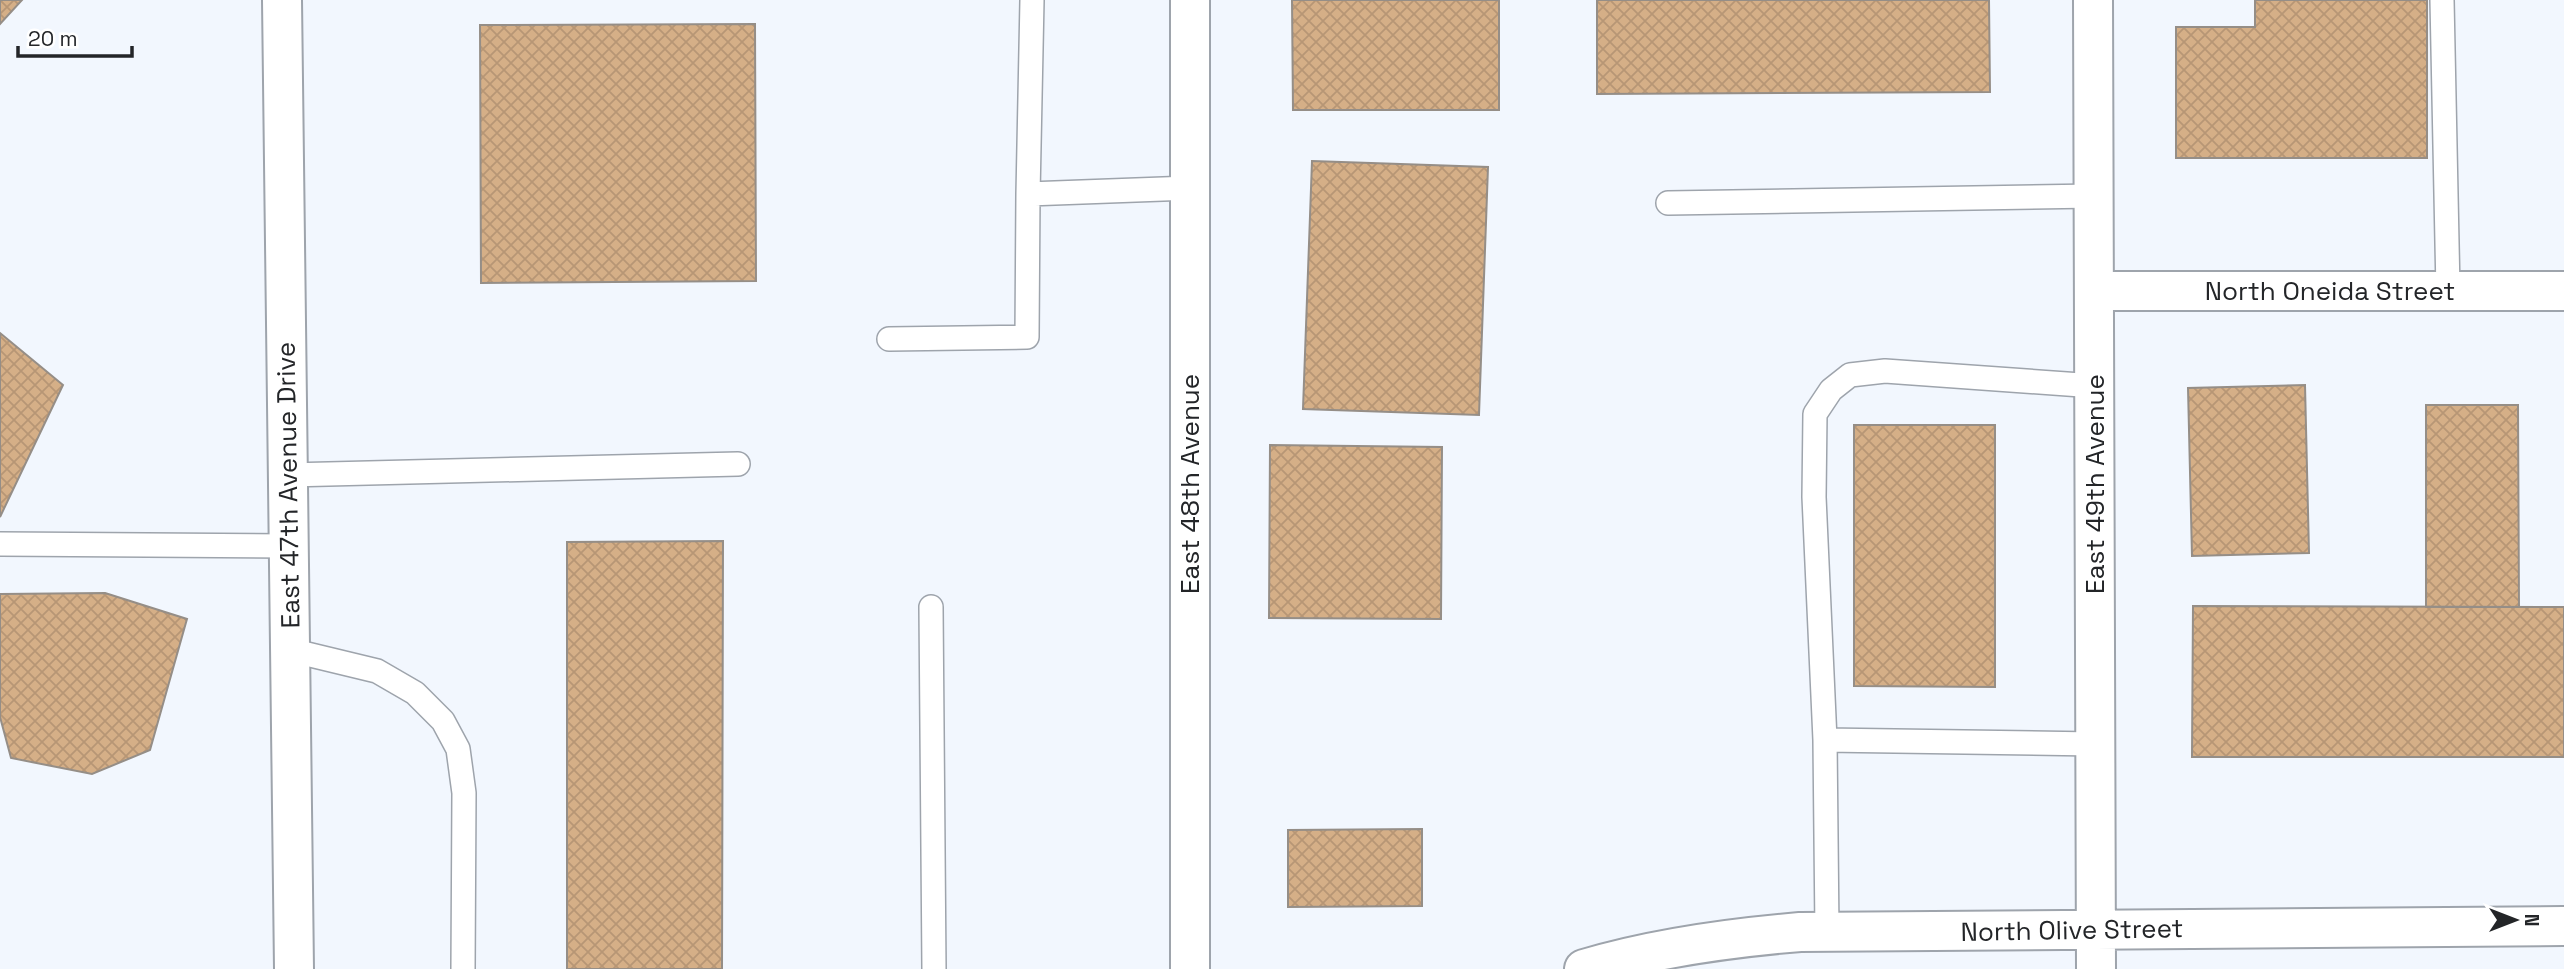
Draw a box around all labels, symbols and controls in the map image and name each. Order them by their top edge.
scale bar [18,14,131,58]
text: 20 m [28,25,78,52]
street label: North Oneida Street [2205,274,2455,308]
street label: East 47th Avenue Drive [269,341,307,629]
street label: East 48th Avenue [1173,374,1207,594]
street label: East 49th Avenue [2078,374,2112,594]
north arrow [2480,885,2550,955]
street label: North Olive Street [1960,911,2184,949]
text: N [2519,914,2544,926]

